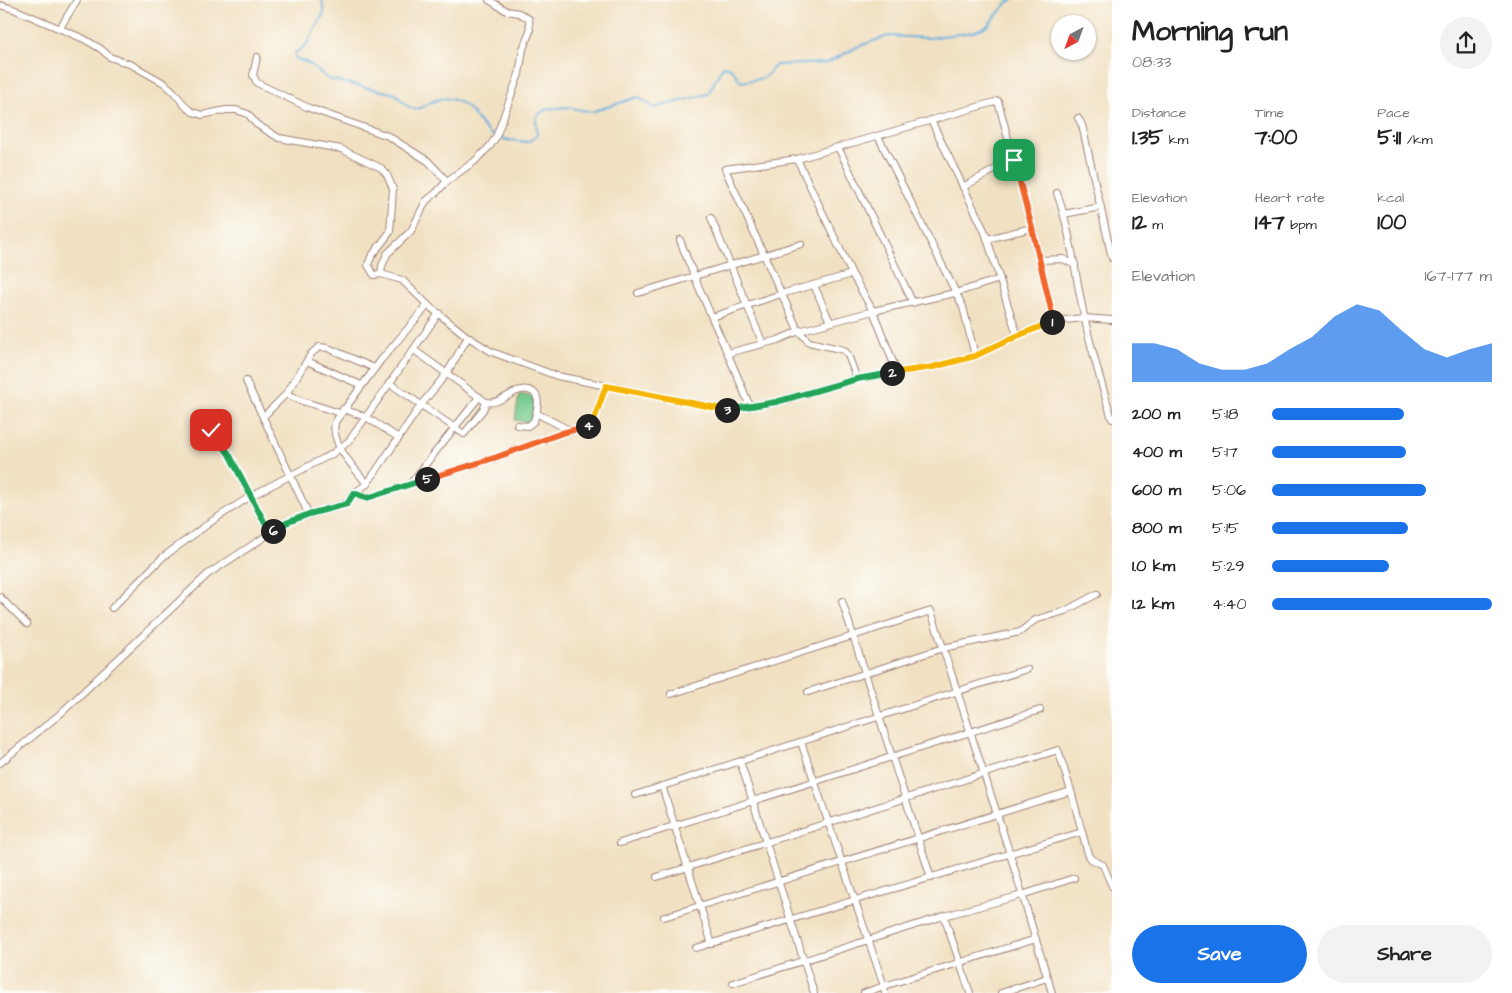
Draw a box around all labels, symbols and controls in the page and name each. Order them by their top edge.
text: Morning run [1132,12,1288,51]
north arrow [1051,15,1096,60]
map controls [1051,15,1096,60]
button: share [1440,17,1492,69]
text: 08:33 [1132,51,1171,73]
text: Distance [1132,103,1186,123]
text: Time [1255,103,1284,123]
text: Pace [1377,103,1410,123]
text: 1.35 [1132,123,1163,152]
text: 7:00 [1255,123,1298,152]
text: 5:11 [1377,123,1401,152]
text: km [1163,130,1188,150]
text: /km [1401,130,1433,150]
pin [993,139,1035,181]
icon: arrive [1000,146,1028,174]
text: Elevation [1132,188,1187,208]
text: Heart rate [1255,188,1325,208]
text: kcal [1377,188,1404,208]
text: 12 [1132,208,1147,237]
text: 147 [1255,208,1285,237]
text: 100 [1377,208,1407,237]
text: m [1147,215,1163,235]
text: bpm [1285,215,1317,235]
text: Elevation [1132,265,1195,287]
text: 167–177 m [1425,265,1492,287]
pin: 1 [1040,310,1064,334]
text: 1 [1052,312,1053,332]
pin: 2 [880,360,904,386]
text: 2 [888,363,897,383]
pin: 3 [714,398,740,422]
text: 3 [724,400,731,420]
text: 200 m [1132,403,1180,425]
text: 5:18 [1212,403,1238,425]
pin [190,409,232,451]
pin: 4 [576,414,600,438]
icon: check [197,416,225,444]
text: 4 [584,416,593,436]
text: 400 m [1132,441,1182,463]
text: 5:17 [1212,441,1238,463]
pin: 5 [414,466,440,492]
text: 5 [423,469,432,489]
text: 600 m [1132,479,1181,501]
text: 5:06 [1212,479,1246,501]
text: 800 m [1132,517,1181,539]
text: 5:15 [1212,517,1239,539]
pin: 6 [260,518,286,544]
text: 6 [269,521,278,541]
text: 1.0 km [1132,555,1175,577]
text: 5:29 [1212,555,1244,577]
text: 1.2 km [1132,593,1174,615]
text: 4:40 [1212,593,1247,615]
button: Save [1132,925,1307,983]
button: Share [1317,925,1492,983]

